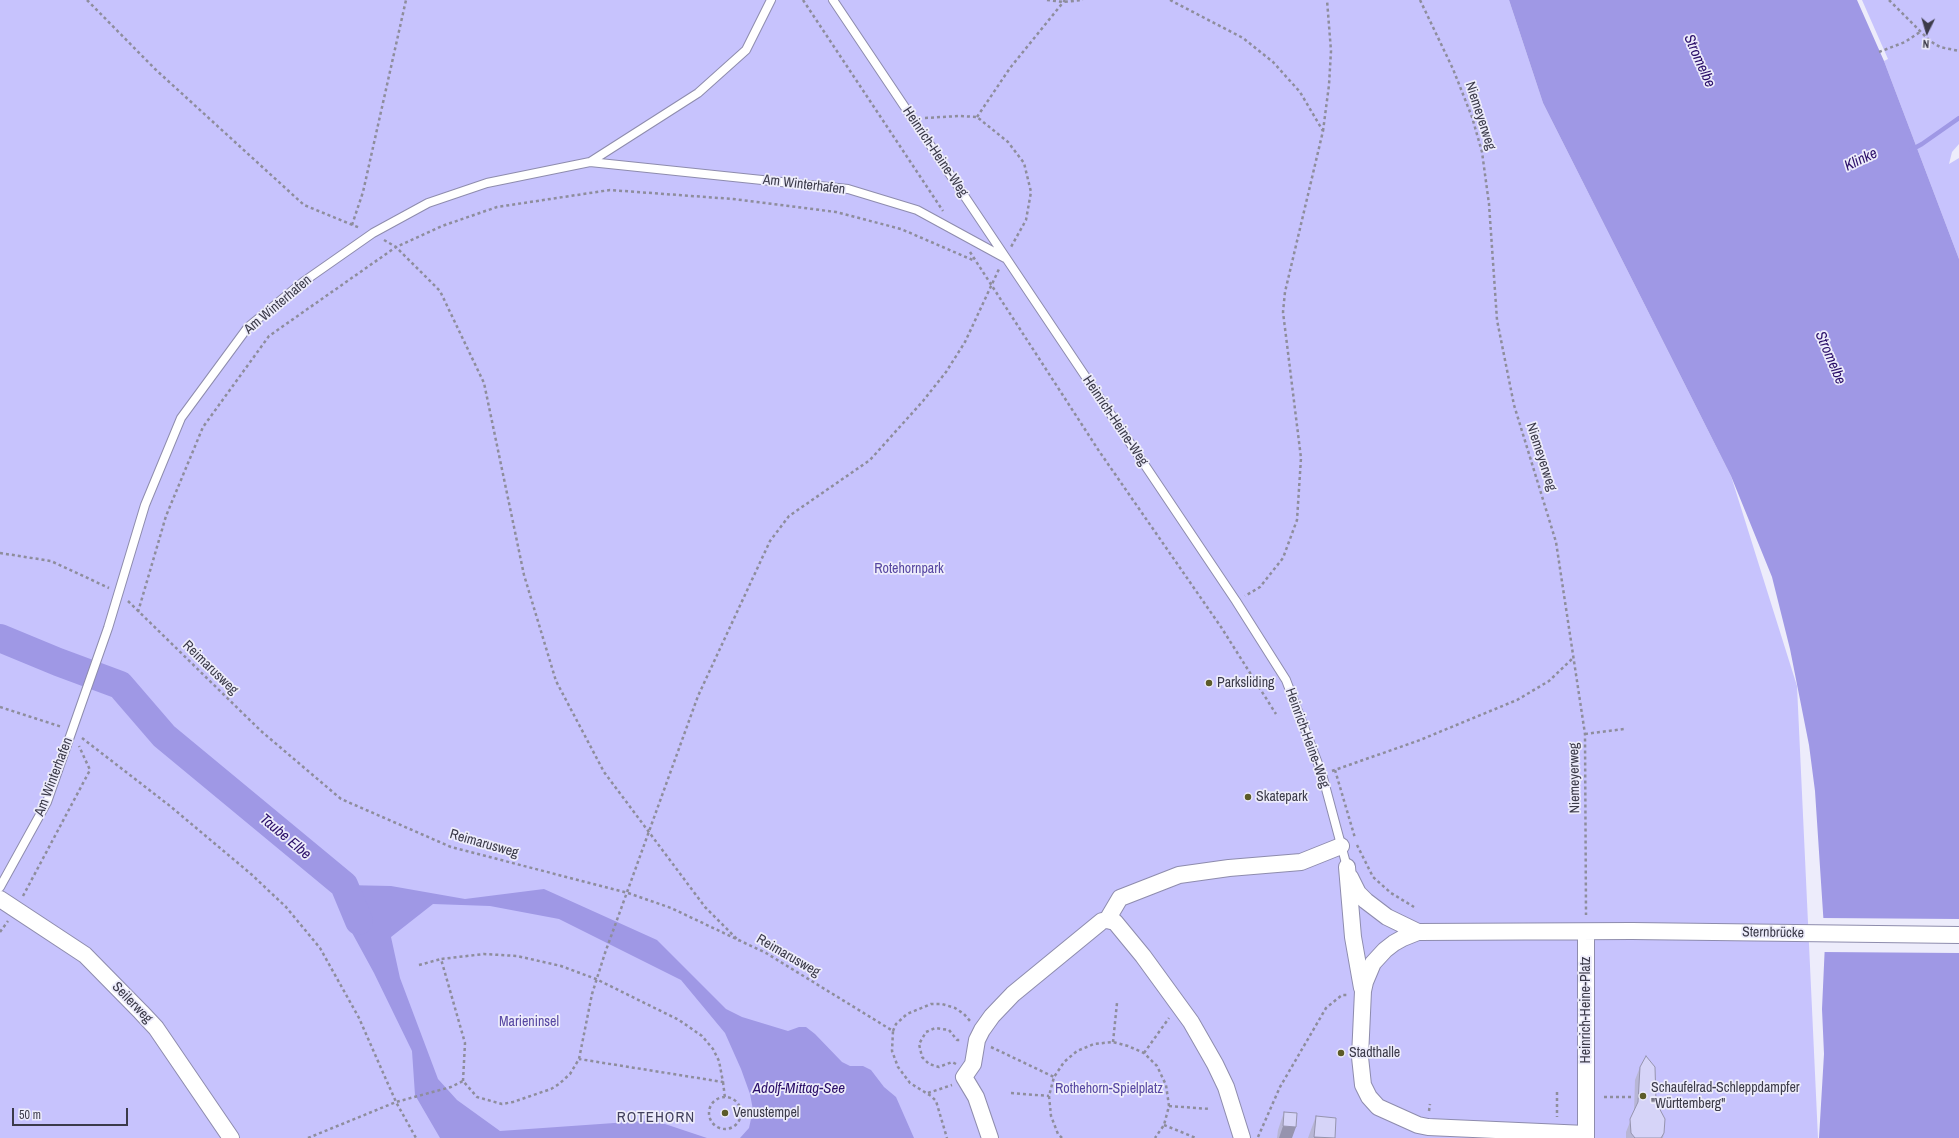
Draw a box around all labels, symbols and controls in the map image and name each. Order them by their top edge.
north arrow [1907,12,1947,52]
water label: Stromelbe [1679,32,1719,90]
text: N [1922,37,1930,51]
street label: Niemeyerweg [1461,80,1499,152]
street label: Heinrich-Heine-Weg [899,104,971,200]
water label: Klinke [1842,145,1880,175]
street label: Am Winterhafen [762,172,846,198]
street label: Am Winterhafen [241,272,315,338]
water label: Stromelbe [1811,329,1849,387]
street label: Heinrich-Heine-Weg [1079,373,1151,469]
street label: Niemeyerweg [1522,421,1560,493]
park label: Rotehornpark [874,561,944,577]
street label: Reimarusweg [179,637,241,699]
place label: Parksliding [1217,675,1274,691]
marker: Parksliding [1204,678,1214,688]
street label: Heinrich-Heine-Weg [1281,686,1333,790]
street label: Am Winterhafen [31,735,77,819]
street label: Niemeyerweg [1566,742,1584,814]
place label: Skatepark [1256,789,1308,805]
marker: Skatepark [1243,792,1253,802]
water label: Taube Elbe [256,810,314,864]
street label: Reimarusweg [448,826,520,862]
street label: Sternbrücke [1742,924,1804,942]
street label: Reimarusweg [753,931,823,981]
street label: Heinrich-Heine-Platz [1578,956,1594,1064]
street label: Seilerweg [108,979,156,1027]
park label: Marieninsel [499,1014,559,1030]
place label: Stadthalle [1349,1045,1400,1061]
marker: Stadthalle [1336,1048,1346,1058]
water label: Adolf-Mittag-See [753,1080,845,1098]
place label: Schaufelrad-Schleppdampfer "Württemberg" [1651,1080,1800,1112]
park label: Rothehorn-Spielplatz [1055,1081,1163,1097]
marker: Schaufelrad-Schleppdampfer "Württemberg" [1638,1091,1648,1101]
scale bar [14,1100,130,1126]
place label: Venustempel [733,1105,799,1121]
text: 50 m [19,1107,41,1123]
marker: Venustempel [720,1108,730,1118]
district label: ROTEHORN [617,1109,695,1127]

